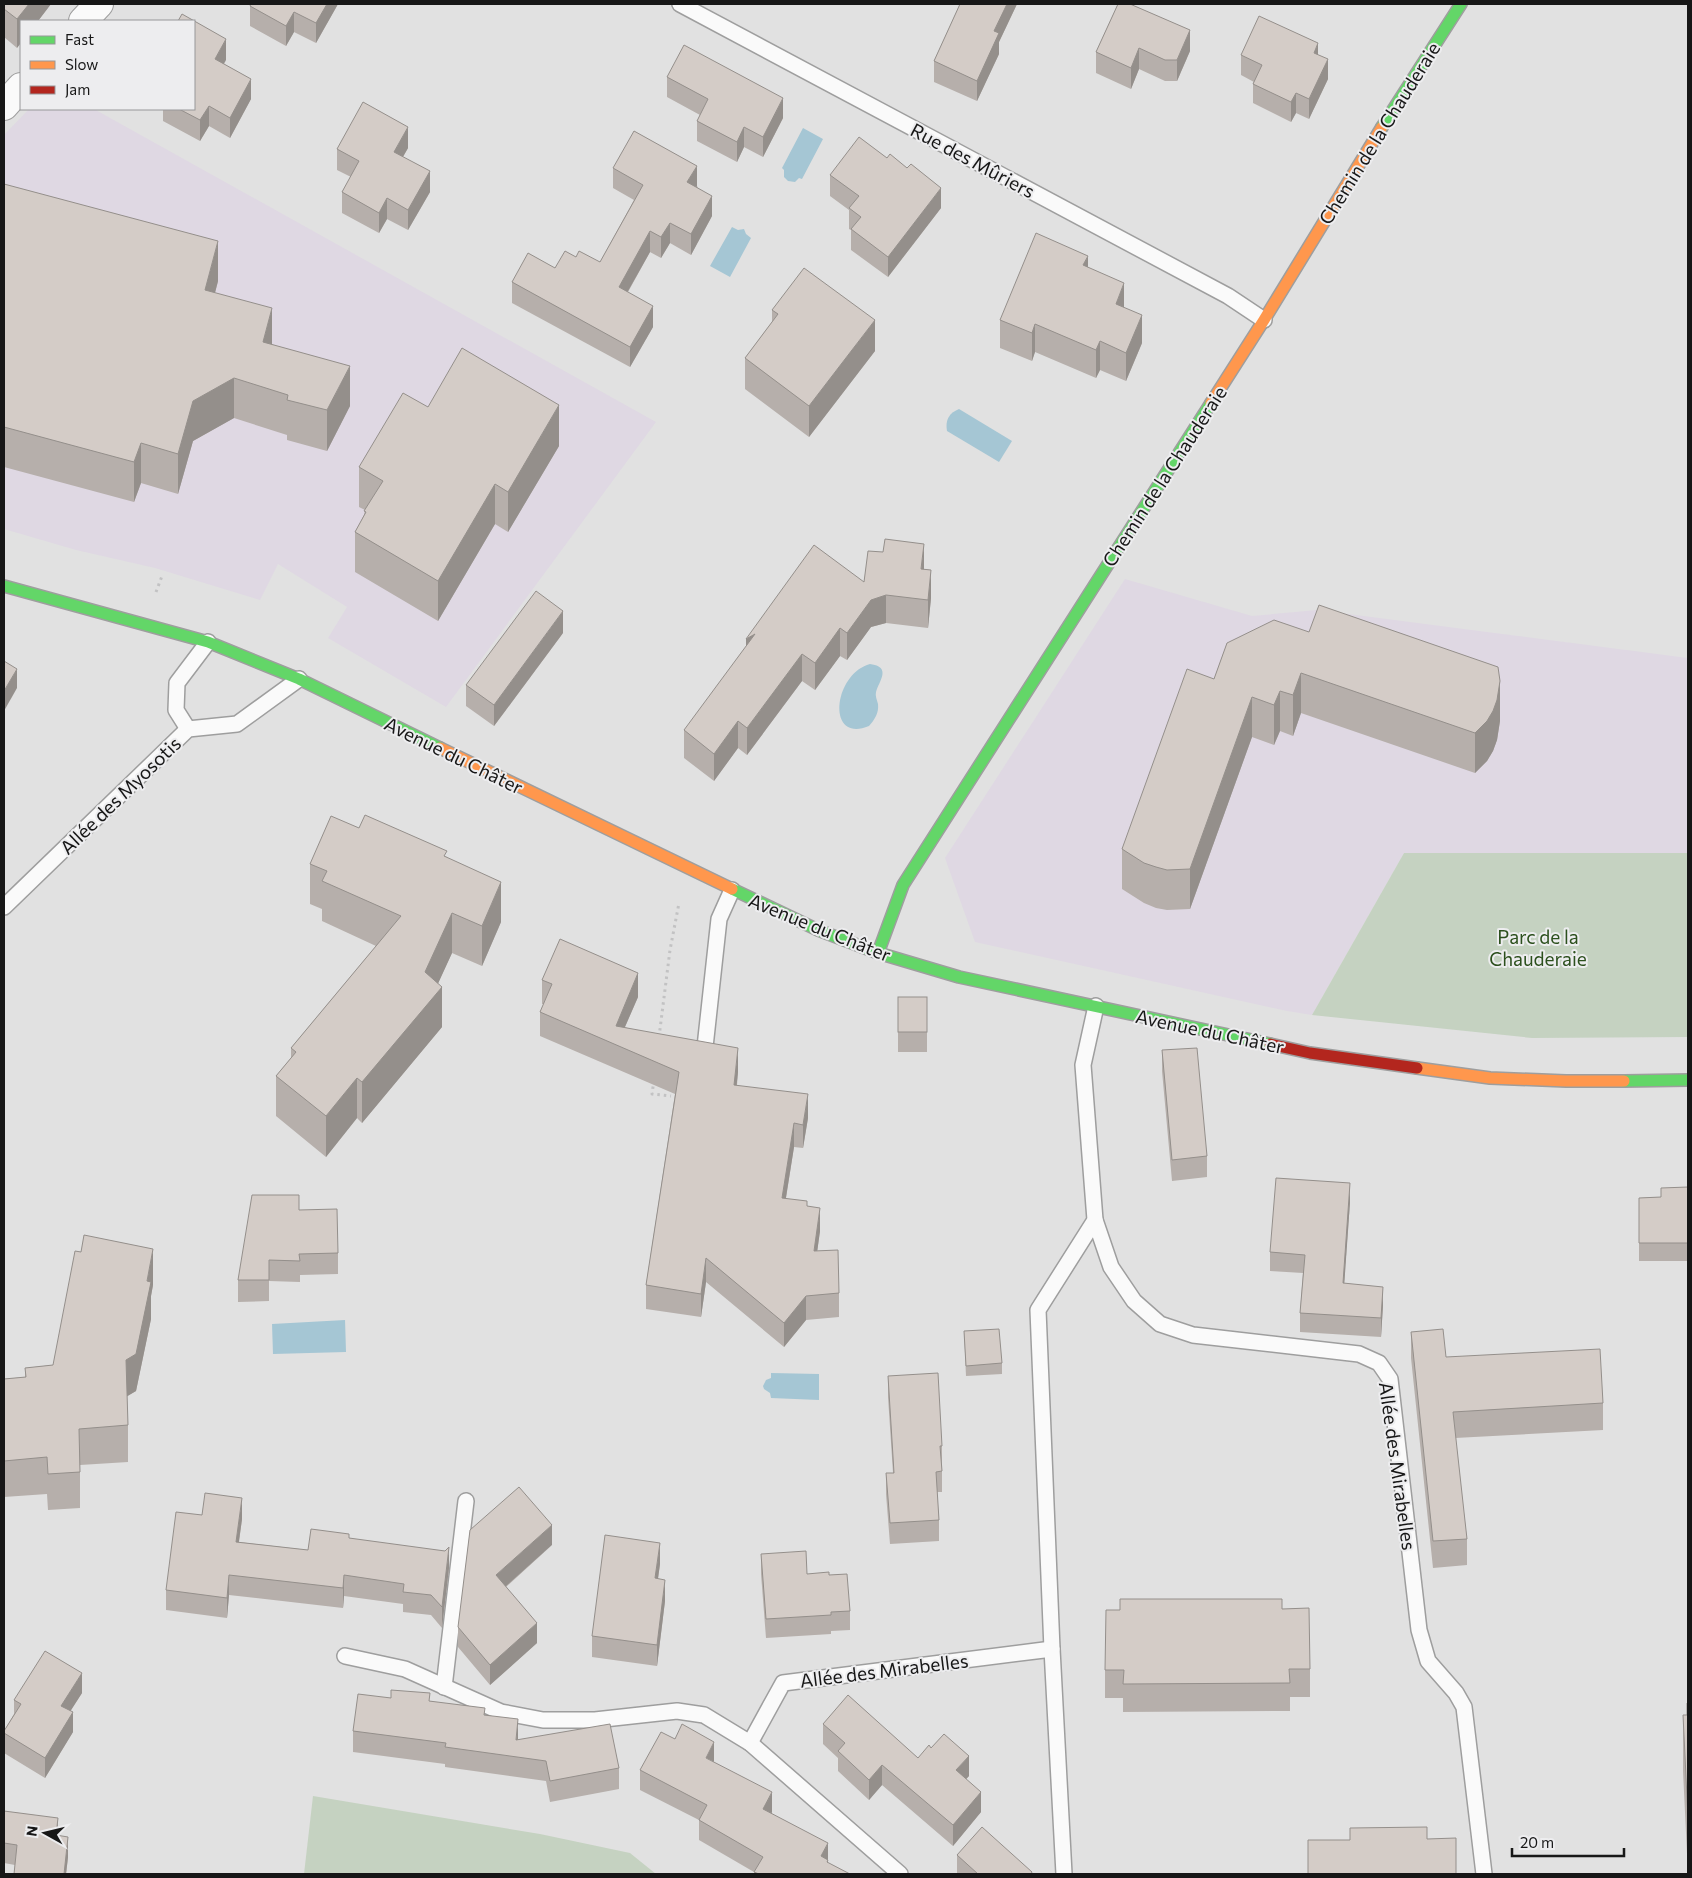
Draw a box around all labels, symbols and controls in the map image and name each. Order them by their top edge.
legend [20,20,195,110]
text: Fast [65,30,94,48]
street label: Chemin de la Chauderaie [1313,38,1445,228]
text: Slow [65,55,98,73]
text: Jam [65,80,90,98]
street label: Rue des Mûriers [907,118,1039,202]
street label: Chemin de la Chauderaie [1097,381,1231,571]
street label: Avenue du Châter [381,712,527,799]
street label: Allée des Myosotis [55,731,185,859]
street label: Avenue du Châter [746,888,895,966]
park label: Parc de la Chauderaie [1489,925,1587,970]
street label: Avenue du Châter [1134,1004,1287,1058]
street label: Allée des Mirabelles [1375,1380,1421,1552]
street label: Allée des Mirabelles [798,1648,970,1692]
north arrow [20,1808,70,1858]
text: N [22,1825,41,1838]
scale bar [1512,1826,1624,1858]
text: 20 m [1520,1833,1554,1851]

